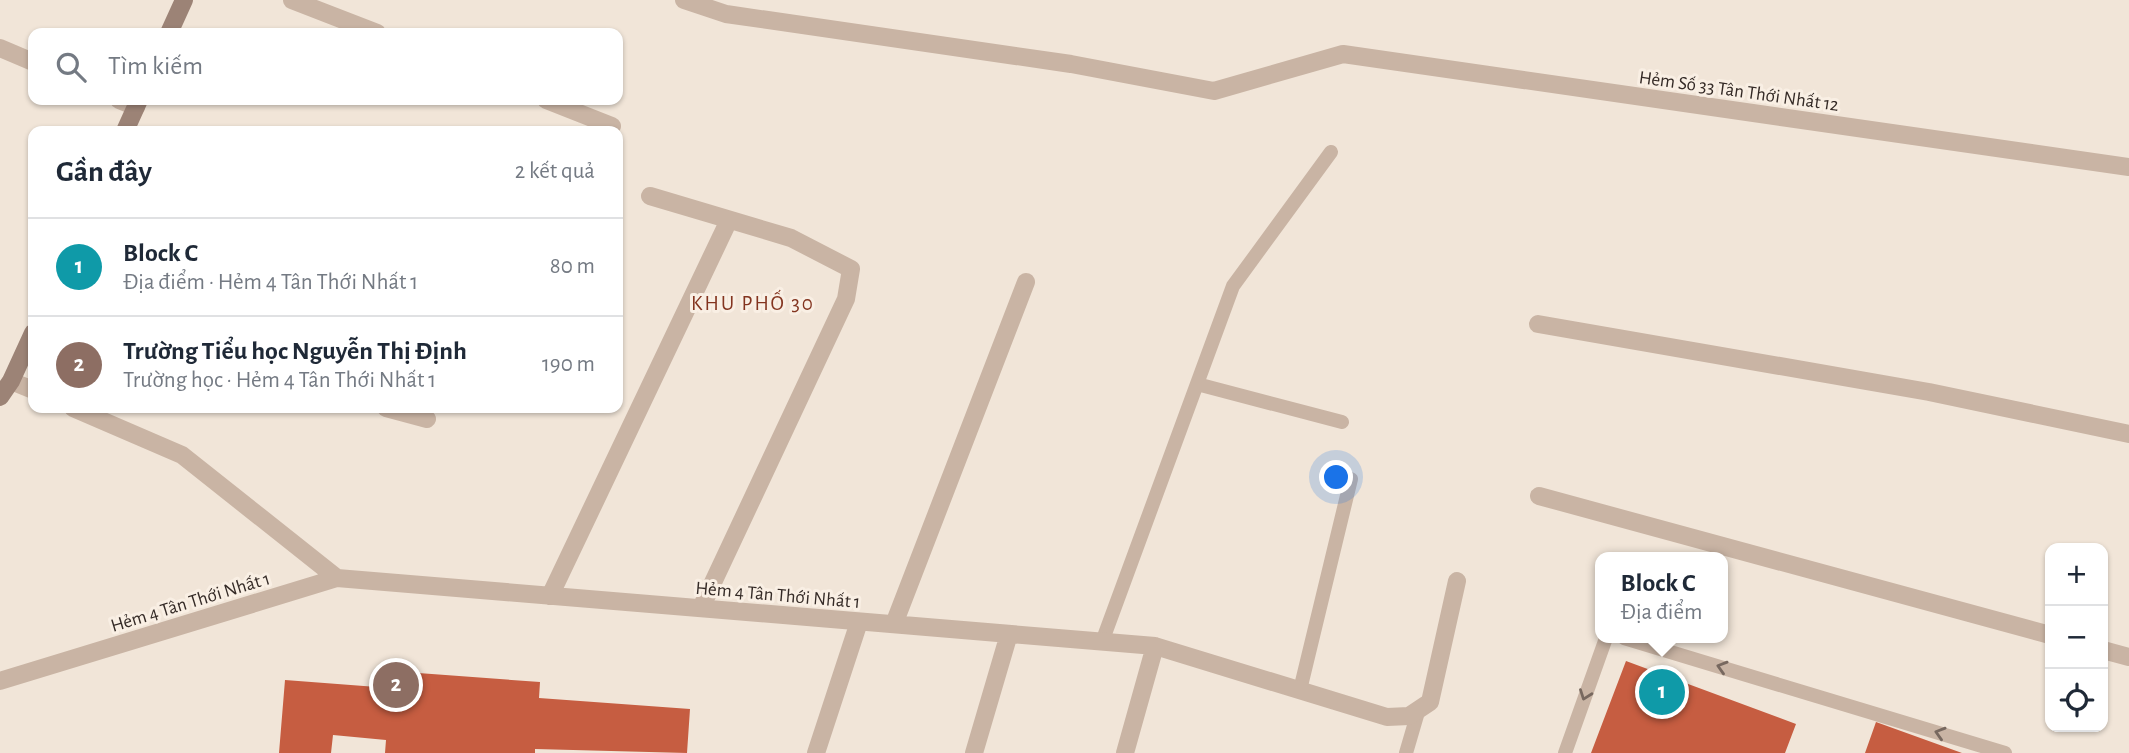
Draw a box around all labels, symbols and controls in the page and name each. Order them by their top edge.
search box [28,28,623,105]
icon: search [52,48,90,86]
text: Tìm kiếm [108,53,203,79]
street label: Hẻm Số 33 Tân Thới Nhất 12 [1638,68,1840,115]
text: Gần đây [56,157,152,187]
text: 2 kết quả [515,160,595,183]
text: Block C [123,240,198,266]
text: 1 [75,255,83,278]
text: 80 m [550,255,595,278]
text: Địa điểm · Hẻm 4 Tân Thới Nhất 1 [123,271,418,294]
district label: KHU PHỐ 30 [691,289,815,314]
text: Trường Tiểu học Nguyễn Thị Định [123,338,467,364]
text: 2 [74,353,84,376]
text: 190 m [542,353,595,376]
text: Trường học · Hẻm 4 Tân Thới Nhất 1 [123,369,436,392]
your location [1319,460,1353,494]
map controls [2045,543,2108,732]
button: + [2045,543,2108,606]
popup [1595,552,1728,643]
street label: Hẻm 4 Tân Thới Nhất 1 [108,569,272,636]
text: Block C [1621,570,1695,596]
street label: Hẻm 4 Tân Thới Nhất 1 [695,579,861,612]
text: Địa điểm [1621,601,1702,624]
button: − [2045,606,2108,669]
pin: 2 [373,659,419,711]
one-way arrow [1716,661,1728,676]
pin: 1 [1639,666,1685,718]
button: locate [2045,669,2108,732]
one-way arrow [1580,689,1594,701]
one-way arrow [1934,727,1946,742]

